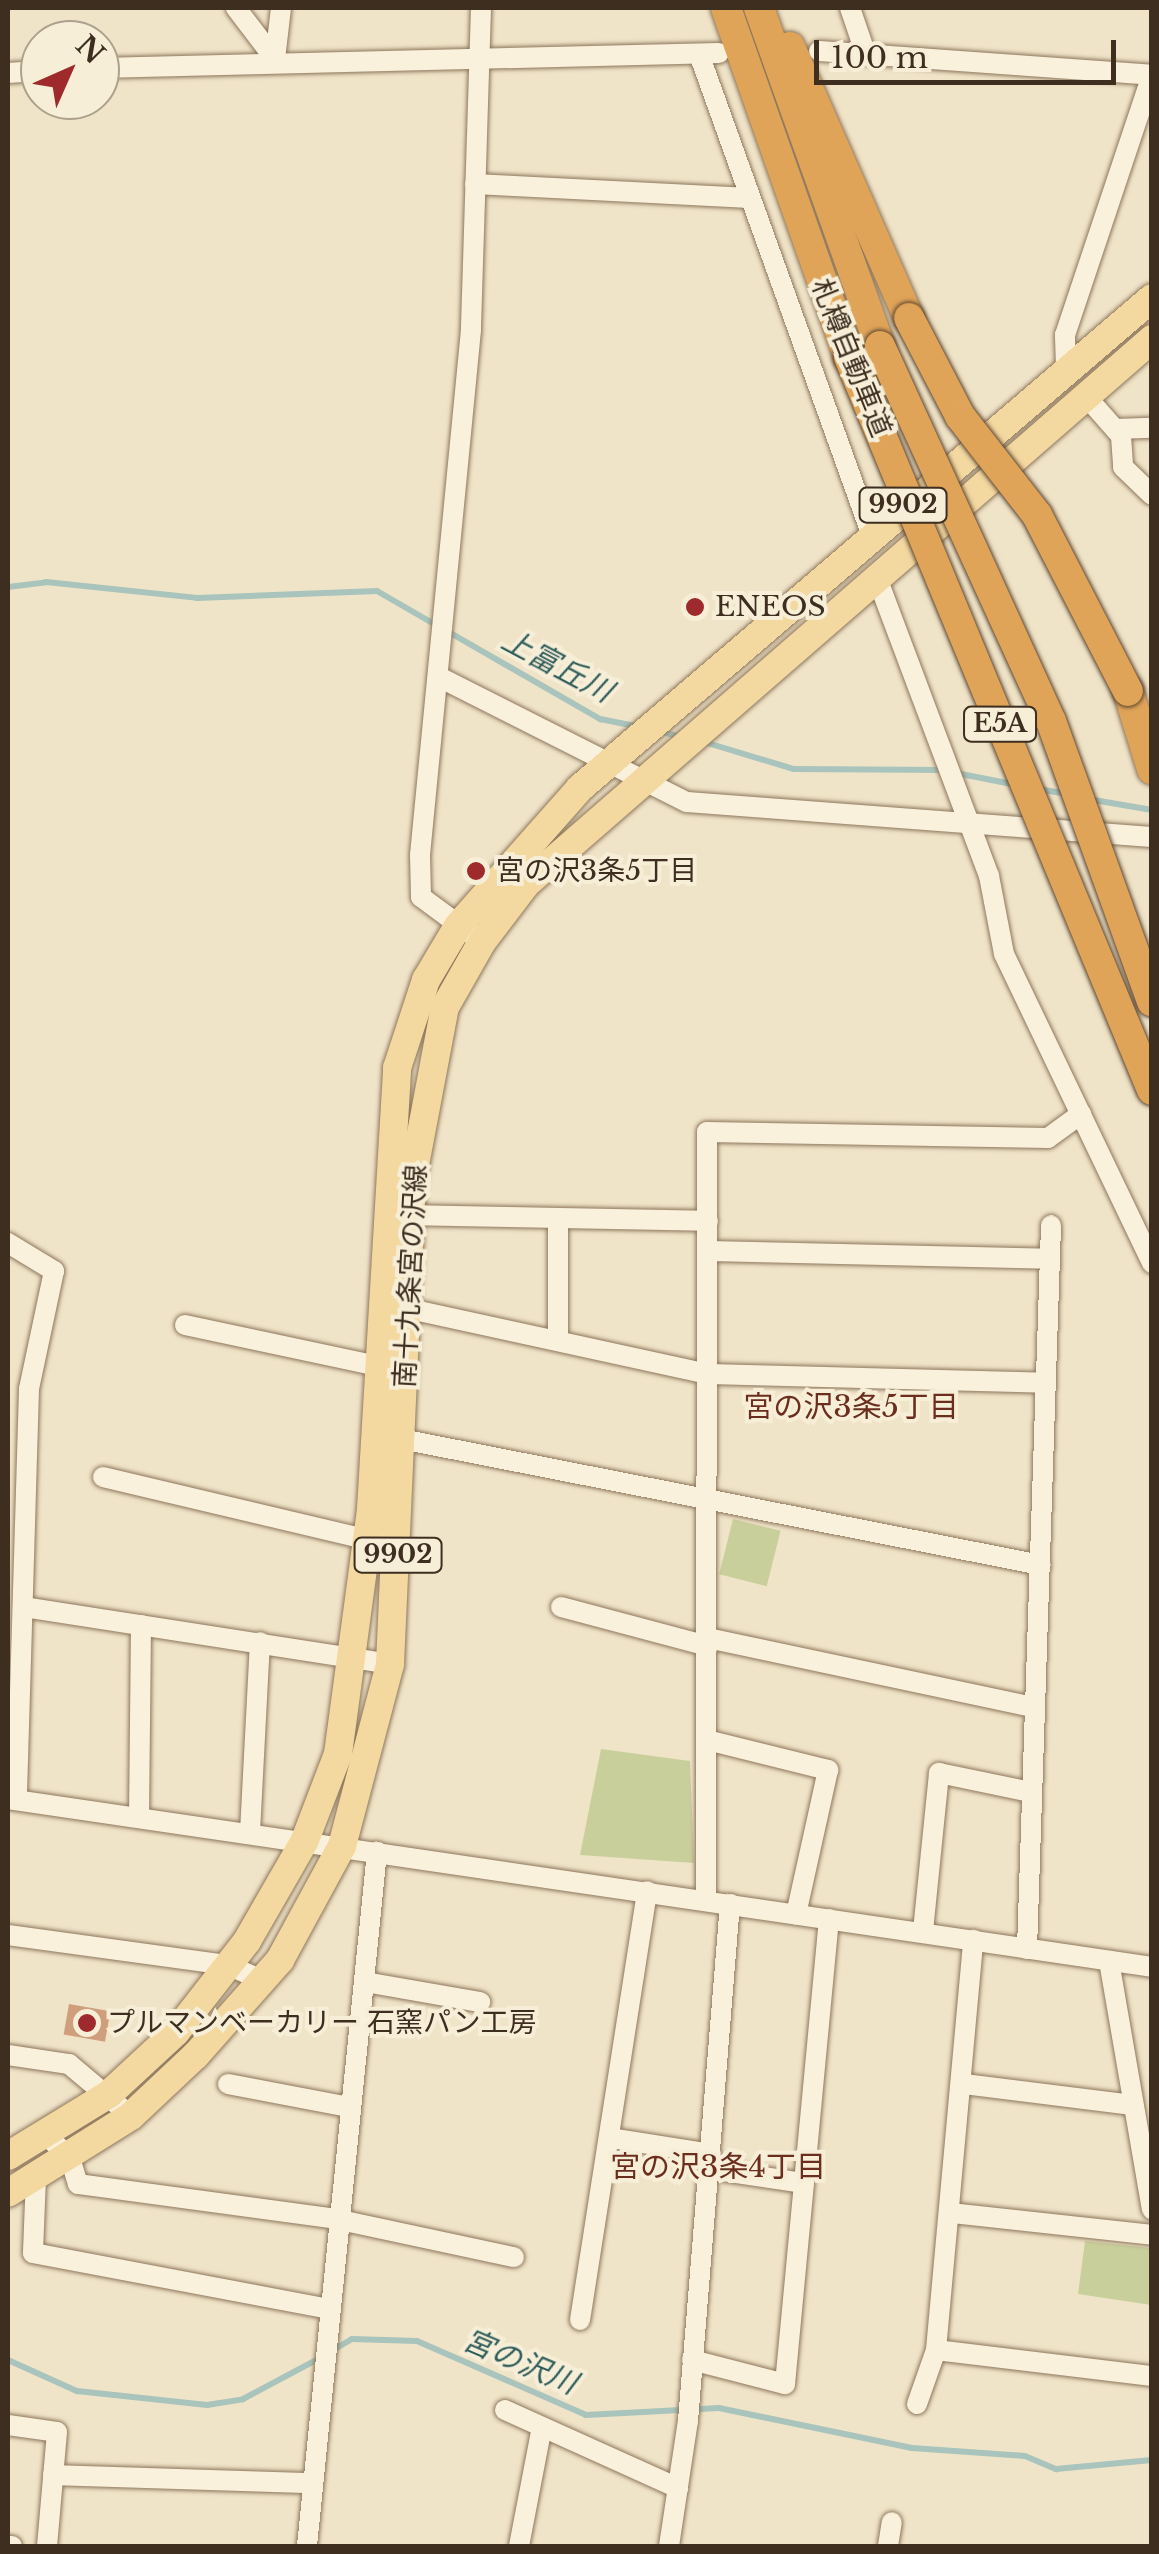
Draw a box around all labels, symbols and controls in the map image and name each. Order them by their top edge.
north arrow [20,20,120,120]
scale bar [819,20,1122,82]
text: N [68,28,112,72]
text: 100 m [831,39,928,76]
street label: 札樽自動車道 [804,274,898,442]
road number: 9902 [858,485,948,525]
place label: ENEOS [715,590,825,624]
marker: ENEOS [684,596,706,618]
water label: 上富丘川 [496,622,618,710]
road number: E5A [962,704,1038,744]
place label: 宮の沢3条5丁目 [496,854,697,888]
marker: 宮の沢3条5丁目 [465,860,487,882]
street label: 南十九条宮の沢線 [388,1163,434,1389]
district label: 宮の沢3条5丁目 [743,1389,959,1425]
road number: 9902 [353,1535,443,1575]
place label: プルマンベーカリー 石窯パン工房 [107,2006,535,2040]
marker: プルマンベーカリー 石窯パン工房 [76,2012,98,2034]
district label: 宮の沢3条4丁目 [610,2149,826,2185]
water label: 宮の沢川 [458,2322,582,2402]

